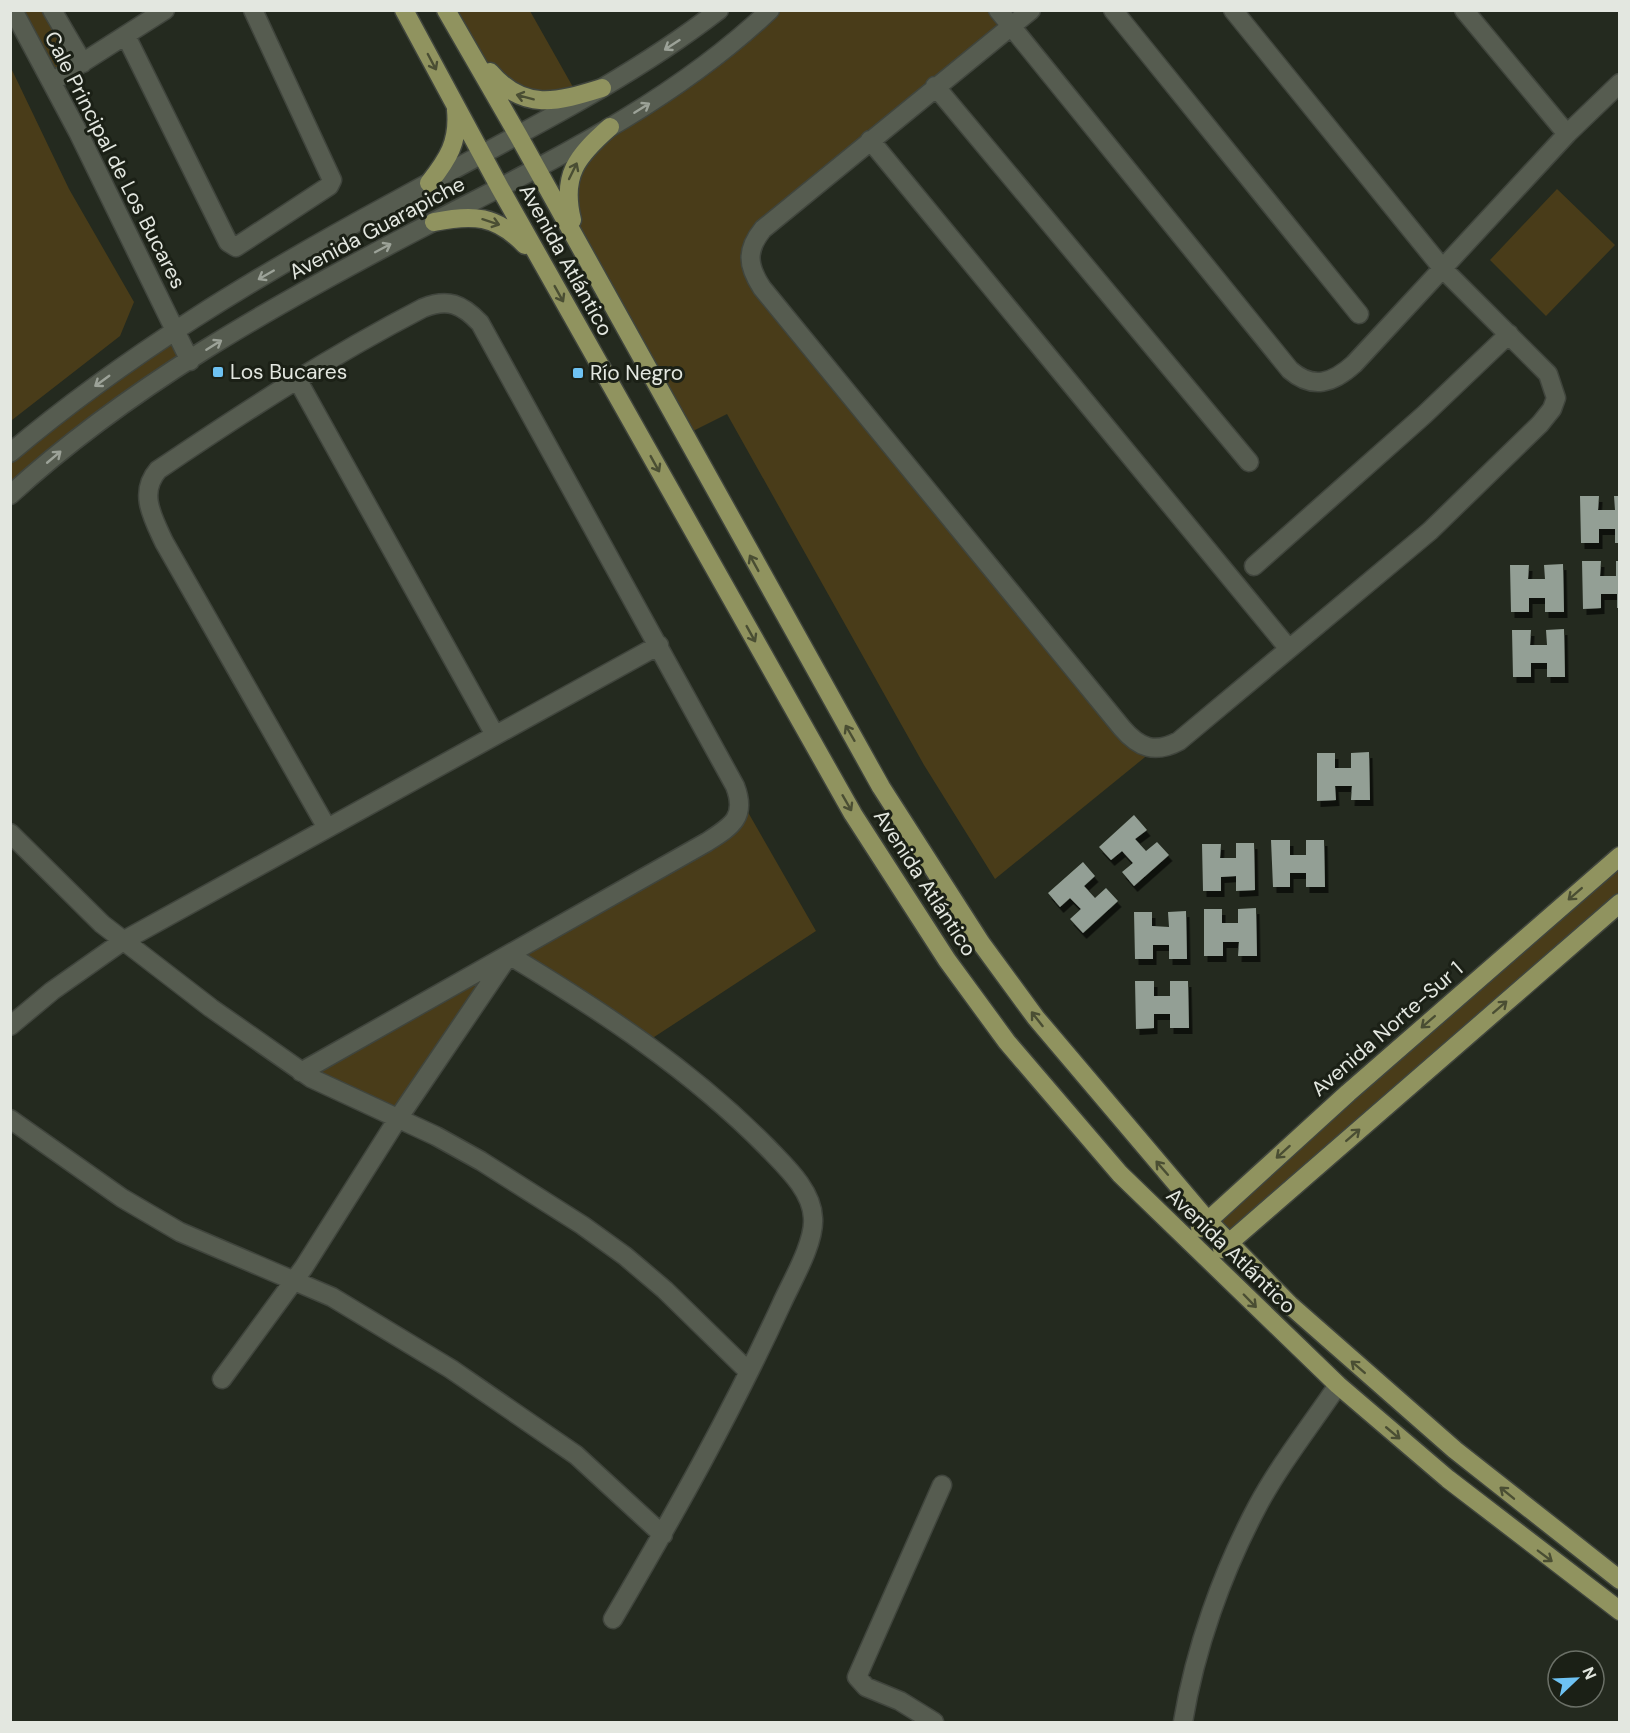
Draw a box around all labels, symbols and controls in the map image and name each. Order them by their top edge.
street label: Cale Principal de Los Bucares [38,26,192,294]
one-way arrow [664,40,681,52]
one-way arrow [427,52,438,70]
one-way arrow [516,91,535,103]
one-way arrow [633,101,650,113]
one-way arrow [567,162,579,180]
street label: Avenida Guarapiche [284,170,470,286]
street label: Avenida Atlántico [513,179,619,341]
one-way arrow [481,217,500,228]
one-way arrow [374,242,392,253]
one-way arrow [258,270,275,282]
one-way arrow [554,285,566,302]
one-way arrow [205,339,222,351]
place label: Los Bucares [230,358,347,386]
place label: Río Negro [590,359,683,387]
marker: Los Bucares [211,365,225,379]
marker: Río Negro [571,366,585,380]
one-way arrow [94,375,110,387]
one-way arrow [46,450,62,463]
one-way arrow [649,455,661,472]
one-way arrow [748,555,760,572]
one-way arrow [745,625,757,642]
one-way arrow [844,725,856,742]
one-way arrow [841,794,853,811]
street label: Avenida Atlántico [867,804,983,962]
one-way arrow [1568,887,1583,901]
street label: Avenida Norte-Sur 1 [1305,955,1469,1103]
one-way arrow [1492,1000,1507,1014]
one-way arrow [1030,1011,1043,1027]
one-way arrow [1421,1015,1436,1029]
one-way arrow [1345,1128,1360,1142]
one-way arrow [1276,1145,1291,1159]
one-way arrow [1155,1161,1169,1176]
street label: Avenida Atlántico [1160,1182,1302,1320]
one-way arrow [1243,1293,1257,1308]
one-way arrow [1351,1360,1366,1374]
one-way arrow [1385,1426,1401,1439]
one-way arrow [1499,1486,1515,1499]
one-way arrow [1537,1549,1553,1562]
north arrow [1546,1649,1606,1709]
text: N [1577,1664,1601,1683]

